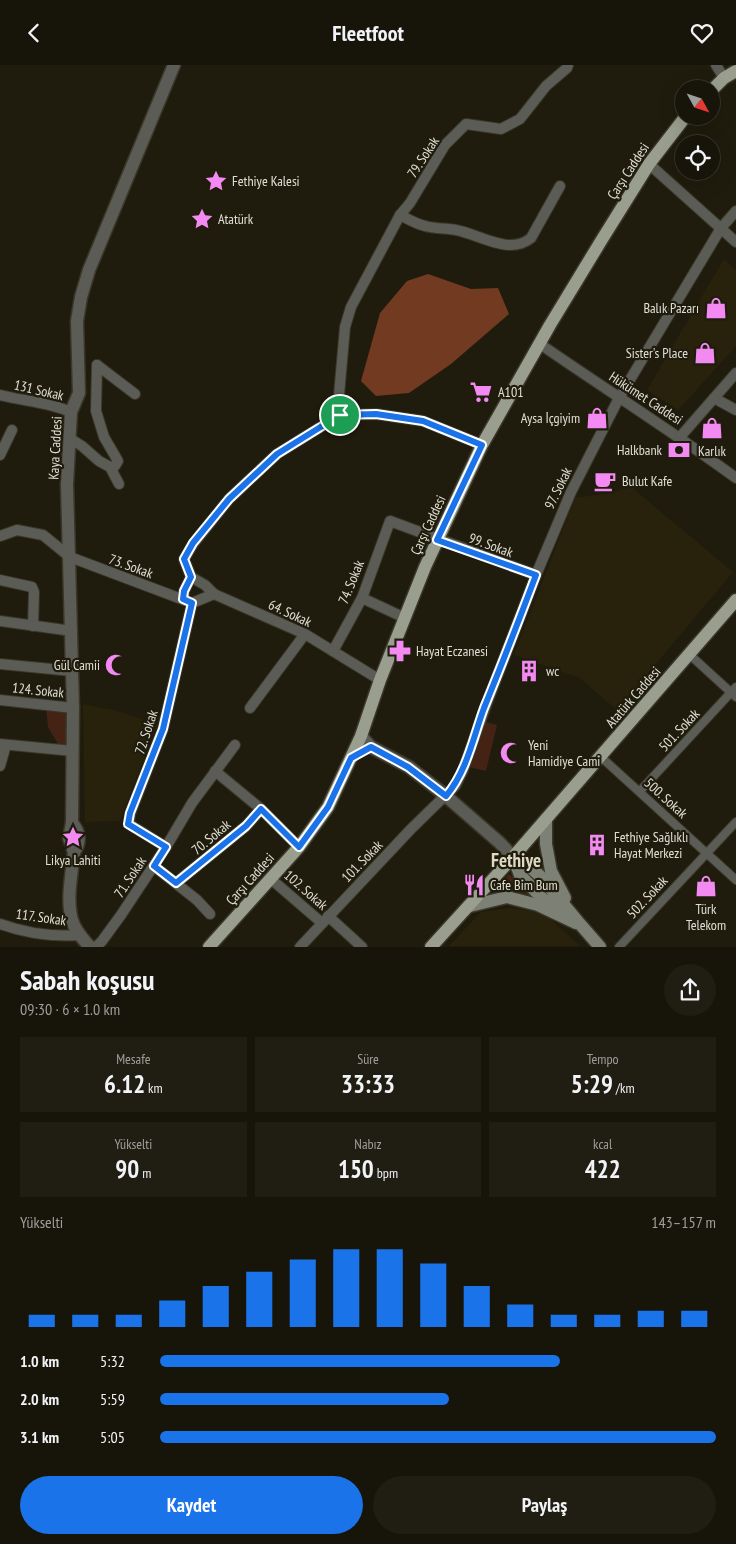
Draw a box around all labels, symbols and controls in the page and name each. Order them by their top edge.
icon: back [20,19,48,47]
text: Fleetfoot [332,19,404,47]
icon: heart [688,19,716,47]
north arrow [675,80,720,125]
map controls [675,80,720,180]
street label: 79. Sokak [403,132,443,181]
button: locate [675,135,720,180]
street label: Çarşı Caddesi [603,139,653,203]
place icon: Fethiye Kalesi [203,168,229,194]
place label: Fethiye Kalesi [232,172,300,190]
place icon: Atatürk [189,206,215,232]
place label: Atatürk [218,210,254,228]
shop icon: Balık Pazarı [703,295,729,321]
place label: Balık Pazarı [643,299,699,317]
shop icon: Sister's Place [692,340,718,366]
place label: Sister's Place [626,344,688,362]
street label: Hükümet Caddesi [606,367,686,429]
street label: 131 Sokak [12,376,66,405]
supermarket icon: A101 [468,379,494,405]
place label: A101 [498,383,524,401]
pin [319,394,361,436]
icon: arrive [326,401,354,429]
shop icon: Aysa İçgiyim [584,405,610,431]
place label: Aysa İçgiyim [521,409,580,427]
shop icon: Karlık [699,415,725,441]
street label: Kaya Caddesi [44,416,66,480]
bank icon: Halkbank [666,437,692,463]
place label: Halkbank [617,441,663,459]
place label: Karlık [698,442,726,460]
street label: 97. Sokak [540,464,576,512]
cafe icon: Bulut Kafe [592,468,618,494]
place label: Bulut Kafe [622,472,673,490]
street label: Çarşı Caddesi [406,492,450,558]
street label: 99. Sokak [466,529,516,561]
street label: 73. Sokak [106,550,156,582]
street label: 74. Sokak [334,557,368,607]
street label: 64. Sokak [266,595,315,631]
pharmacy icon: Hayat Eczanesi [387,638,413,664]
place label: Hayat Eczanesi [416,642,488,660]
mosque icon: Gül Camii [103,652,129,678]
place label: Gül Camii [54,656,100,674]
building icon: wc [516,658,542,684]
place label: wc [546,662,559,680]
street label: Atatürk Caddesi [602,663,664,731]
street label: 124. Sokak [11,678,65,702]
street label: 501. Sokak [655,704,704,755]
street label: 72. Sokak [130,707,162,756]
place label: Yeni Hamidiye Cami [528,736,600,770]
mosque icon: Yeni Hamidiye Cami [498,740,524,766]
street label: 500. Sokak [641,774,692,822]
street label: 70. Sokak [188,815,235,859]
place icon: Likya Lahiti [60,824,86,850]
place label: Fethiye Sağlıklı Hayat Merkezi [614,828,688,862]
building icon: Fethiye Sağlıklı Hayat Merkezi [584,832,610,858]
street label: 101. Sokak [337,836,387,886]
district label: Fethiye [491,848,541,872]
street label: Çarşı Caddesi [222,849,278,909]
place label: Likya Lahiti [45,851,101,869]
street label: 71. Sokak [110,853,151,901]
street label: 102. Sokak [280,866,332,914]
street label: 502. Sokak [623,871,672,922]
restaurant icon: Cafe Bim Bum [461,872,487,898]
shop icon: Türk Telekom [693,873,719,899]
place label: Cafe Bim Bum [490,876,558,894]
place label: Türk Telekom [686,900,726,934]
street label: 117. Sokak [15,905,68,930]
text: Sabah koşusu [20,961,154,998]
button: share [664,964,716,1016]
text: 09:30 · 6 × 1.0 km [20,999,120,1019]
text: Mesafe [116,1050,150,1068]
text: Süre [357,1050,379,1068]
text: Tempo [587,1050,619,1068]
text: 6.12 [104,1068,145,1100]
text: 33:33 [341,1068,395,1100]
text: 5:29 [571,1068,613,1100]
text: km [145,1079,163,1097]
text: /km [613,1079,635,1097]
text: Yükselti [114,1135,152,1153]
text: Nabız [354,1135,382,1153]
text: kcal [593,1135,612,1153]
text: 90 [115,1153,139,1185]
text: 150 [338,1153,374,1185]
text: 422 [585,1153,621,1185]
text: m [139,1164,151,1182]
text: bpm [374,1164,398,1182]
text: Yükselti [20,1212,63,1232]
text: 143–157 m [651,1212,716,1232]
text: 1.0 km [20,1351,59,1371]
text: 5:32 [100,1351,125,1371]
text: 2.0 km [20,1389,59,1409]
text: 5:59 [100,1389,125,1409]
text: 3.1 km [20,1427,59,1447]
text: 5:05 [100,1427,125,1447]
button: Kaydet [20,1476,363,1534]
button: Paylaş [373,1476,716,1534]

